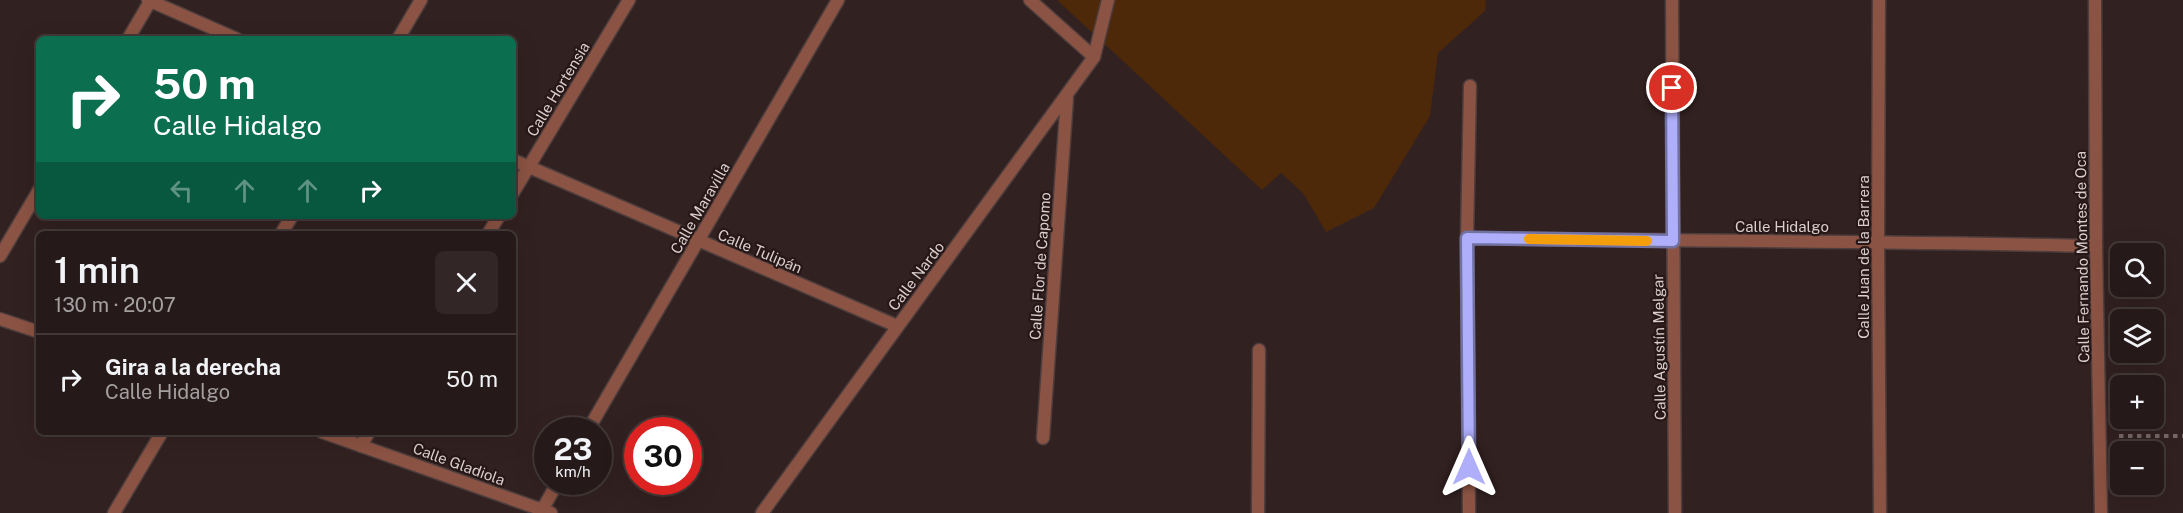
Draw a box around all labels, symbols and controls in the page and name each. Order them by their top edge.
street label: Calle Hortensia [523,39,593,139]
text: 50 m [153,59,256,108]
icon: right [54,60,132,138]
pin [1646,62,1697,113]
icon: arrive [1655,71,1688,104]
text: Calle Hidalgo [153,109,322,141]
street label: Calle Fernando Montes de Oca [2072,151,2092,363]
street label: Calle Maravilla [667,159,733,257]
icon: left [165,174,198,207]
icon: ahead [228,174,261,207]
icon: ahead [291,174,324,207]
icon: right [354,174,387,207]
street label: Calle Juan de la Barrera [1855,175,1872,339]
street label: Calle Flor de Capomo [1026,191,1054,341]
street label: Calle Hidalgo [1735,218,1829,235]
street label: Calle Tulipán [715,226,805,276]
street label: Calle Nardo [885,238,947,314]
map controls [2110,243,2164,495]
button: search [2110,243,2164,297]
text: 1 min [54,249,140,291]
button: close [435,251,498,314]
street label: Calle Agustín Melgar [1649,274,1669,420]
text: 130 m · 20:07 [54,293,176,317]
button: layers [2110,309,2164,363]
text: Gira a la derecha [105,354,281,380]
icon: right [54,363,87,396]
text: 50 m [446,366,498,392]
button: + [2110,375,2164,429]
text: Calle Hidalgo [105,380,230,404]
speed limit sign: 30 [624,417,702,495]
text: 23 [553,431,593,467]
position arrow [1437,435,1501,499]
street label: Calle Gladiola [411,439,507,489]
button: − [2110,441,2164,495]
text: km/h [555,463,591,480]

